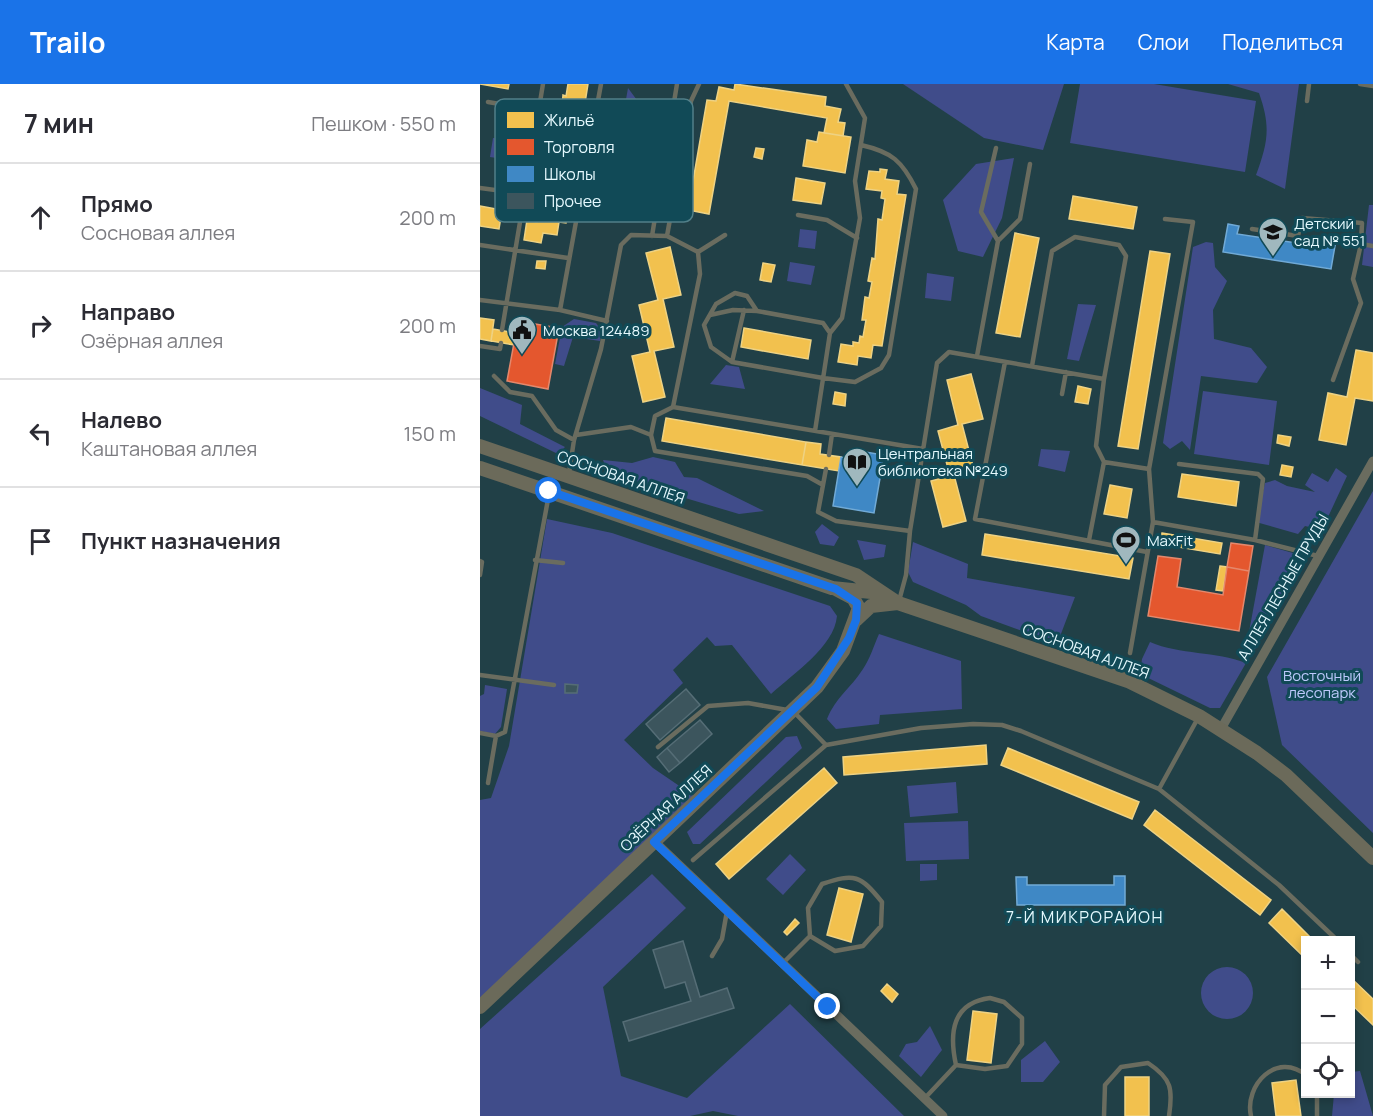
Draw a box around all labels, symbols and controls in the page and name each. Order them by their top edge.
text: Trailo [30,23,106,61]
text: Карта [1046,28,1105,56]
text: Слои [1138,28,1189,56]
text: Поделиться [1222,28,1343,56]
legend [495,99,693,222]
text: 7 мин [24,105,94,141]
text: Жильё [544,109,594,131]
text: Пешком · 550 m [311,110,456,137]
text: Торговля [544,136,615,158]
text: Школы [544,163,596,185]
text: Прямо [81,189,153,219]
text: Прочее [544,190,601,212]
icon: ahead [24,201,57,234]
text: 200 m [399,204,456,231]
place label: Детский сад № 551 [1294,213,1365,251]
school or university icon: Детский сад № 551 [1257,216,1289,258]
text: Сосновая аллея [81,219,235,246]
text: Направо [81,297,175,327]
icon: right [24,309,57,342]
text: 200 m [399,312,456,339]
public building icon: Москва 124489 [506,314,538,356]
place label: Москва 124489 [543,320,650,341]
text: Озёрная аллея [81,327,223,354]
text: Налево [81,405,162,435]
icon: left [24,417,57,450]
text: 150 m [403,420,456,447]
text: Каштановая аллея [81,435,257,462]
place label: Центральная библиотека №249 [878,443,1008,481]
street label: СОСНОВАЯ АЛЛЕЯ [554,445,688,509]
library icon: Центральная библиотека №249 [841,446,873,488]
route start [535,477,561,503]
street label: АЛЛЕЯ ЛЕСНЫЕ ПРУДЫ [1233,510,1333,664]
sports icon: MaxFit [1110,524,1142,566]
icon: arrive [24,525,57,558]
text: Пункт назначения [81,526,281,556]
place label: MaxFit [1147,530,1193,551]
street label: СОСНОВАЯ АЛЛЕЯ [1020,618,1152,684]
park label: Восточный лесопарк [1283,665,1361,703]
street label: ОЗЁРНАЯ АЛЛЕЯ [615,760,717,856]
district label: 7-Й МИКРОРАЙОН [1006,906,1164,928]
map controls [1301,936,1355,1098]
button: + [1301,936,1355,990]
button: − [1301,990,1355,1044]
route end [814,993,840,1019]
button: locate [1301,1044,1355,1098]

